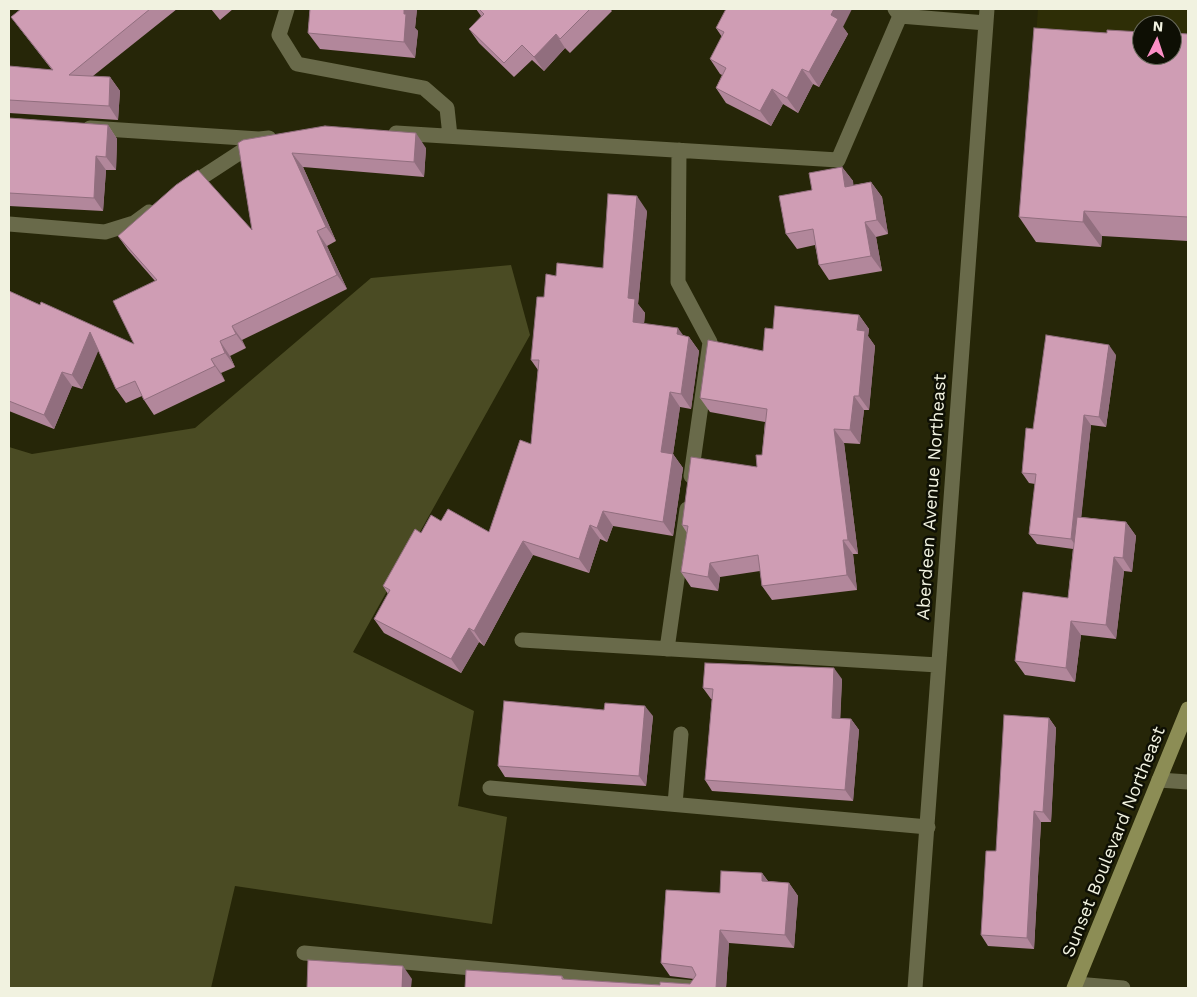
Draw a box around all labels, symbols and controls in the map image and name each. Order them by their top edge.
north arrow [1132,15,1182,65]
text: N [1152,18,1164,34]
street label: Aberdeen Avenue Northeast [913,373,951,621]
street label: Sunset Boulevard Northeast [1058,723,1170,961]

